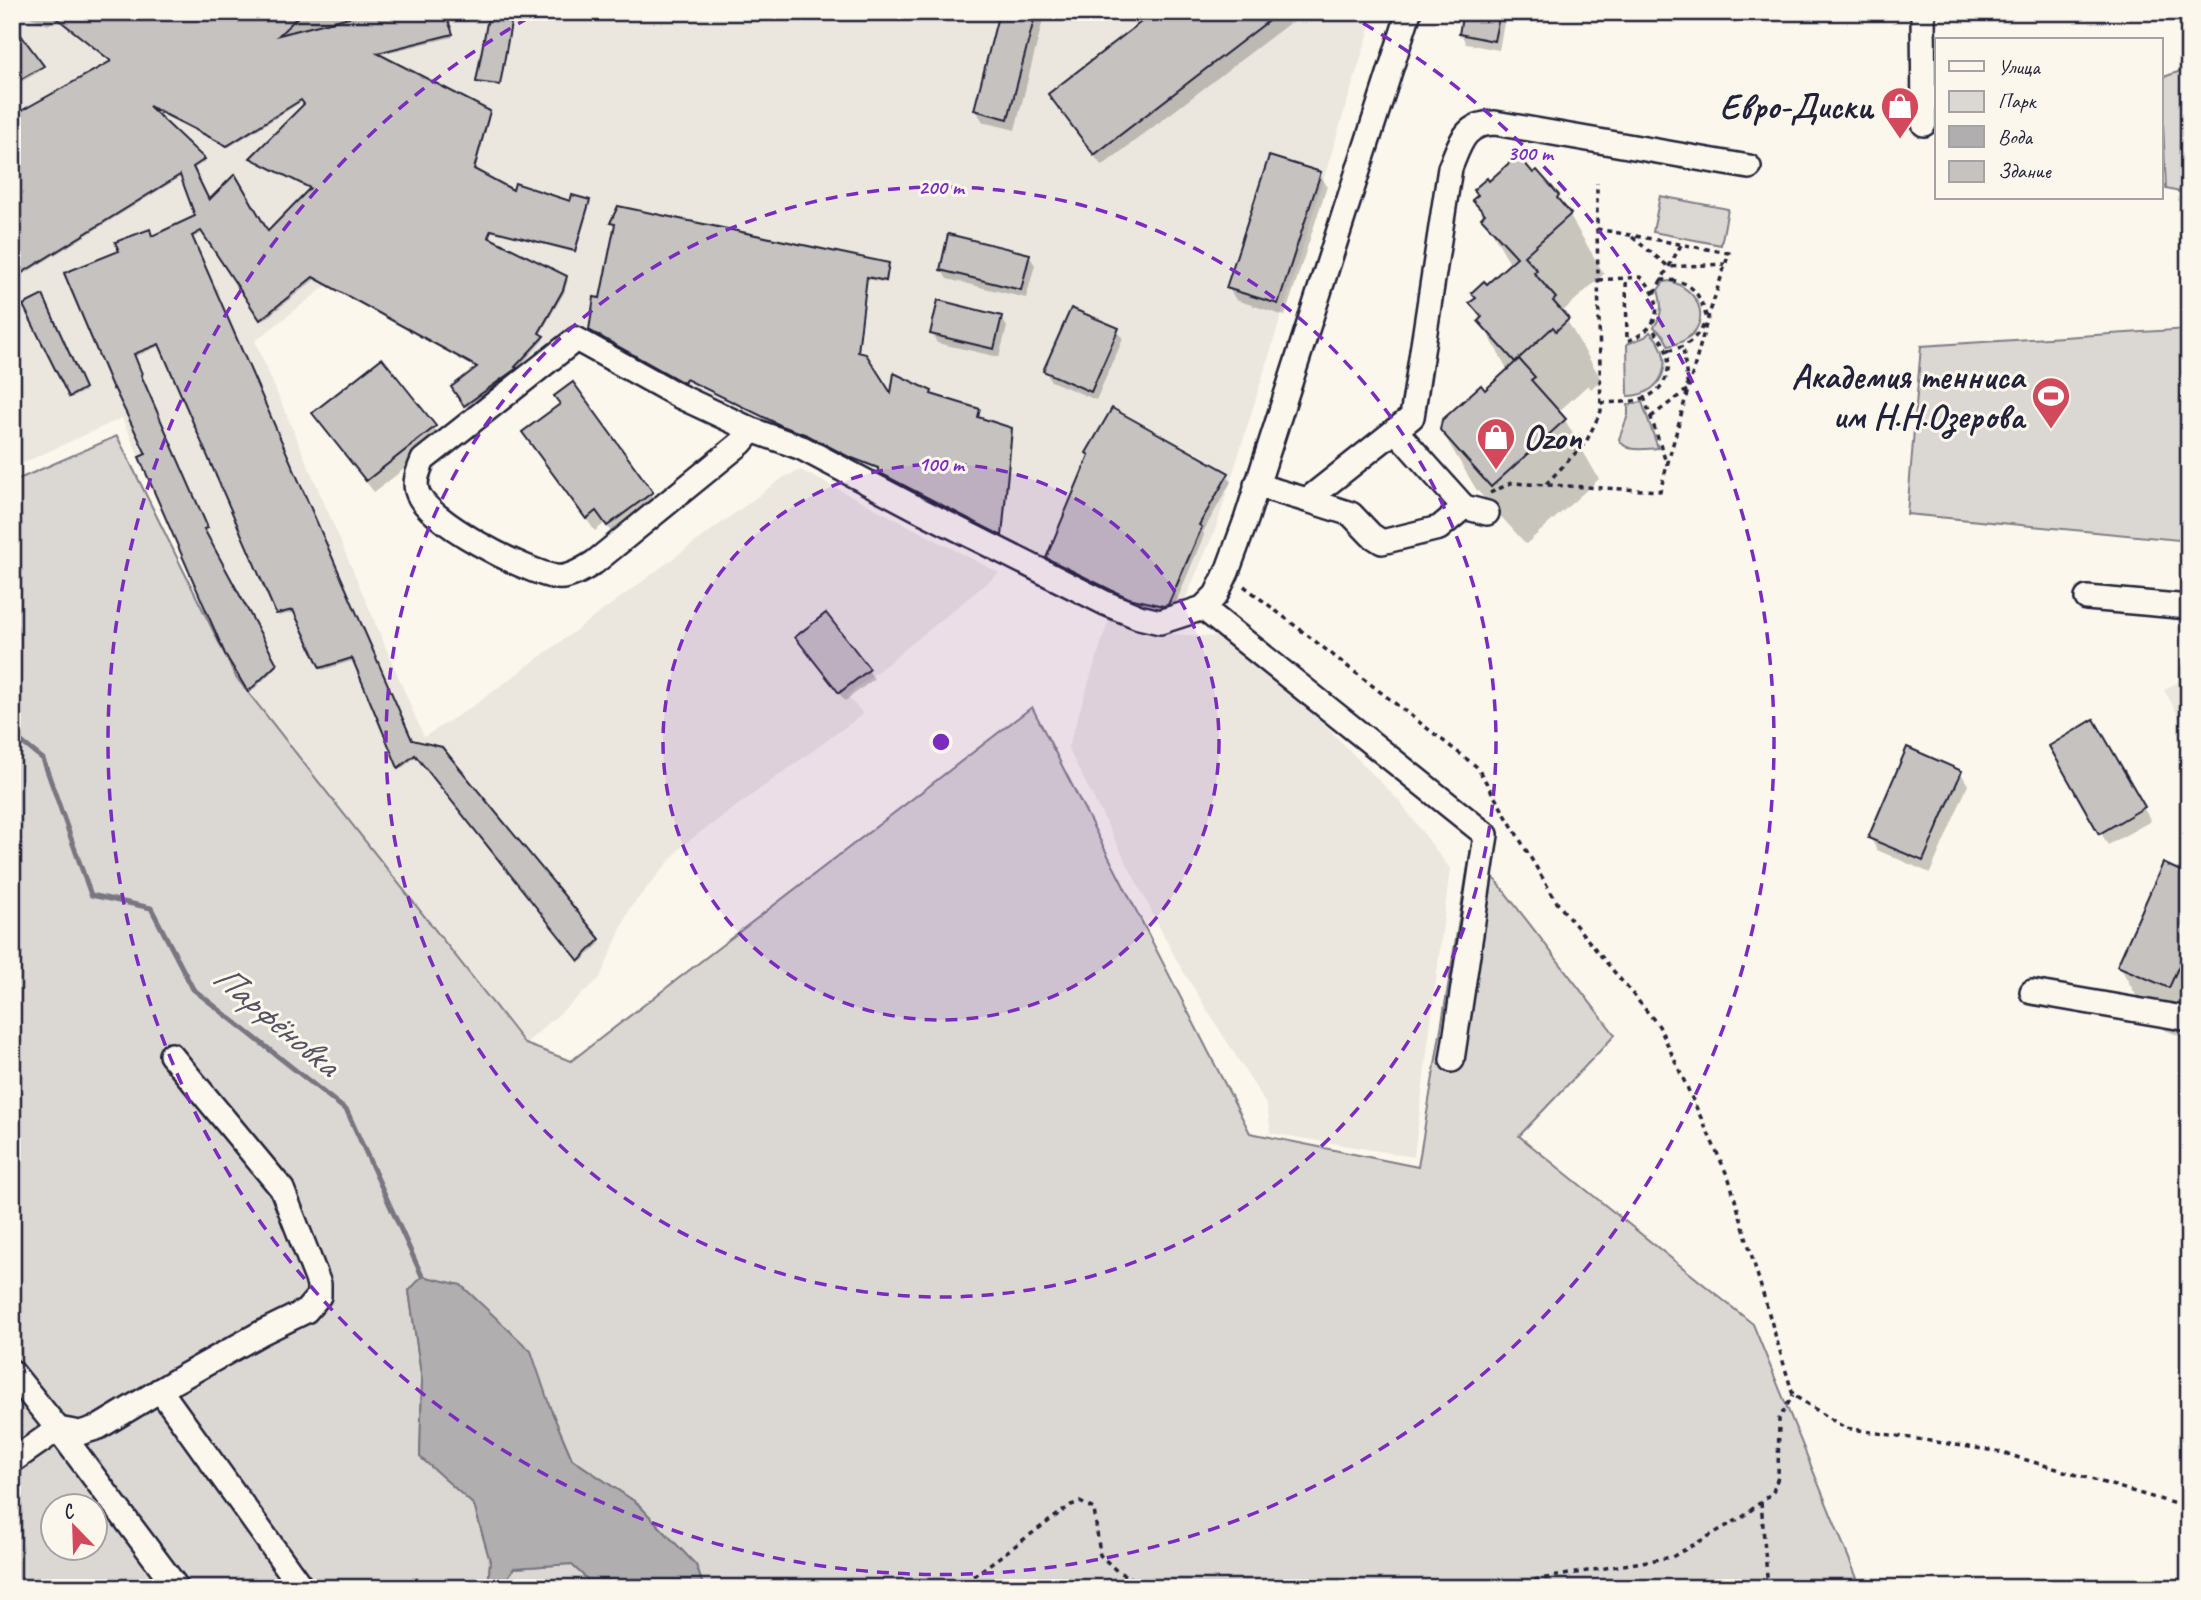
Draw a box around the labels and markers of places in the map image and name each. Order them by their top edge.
place label: Евро-Диски [1720,84,1875,129]
shop icon: Евро-Диски [1879,85,1921,140]
place label: Академия тенниса им Н.Н.Озерова [1792,354,2027,439]
sports icon: Академия тенниса им Н.Н.Озерова [2030,375,2072,430]
place label: Ozon [1523,415,1582,460]
shop icon: Ozon [1475,416,1517,471]
centre of rings [929,730,953,754]

